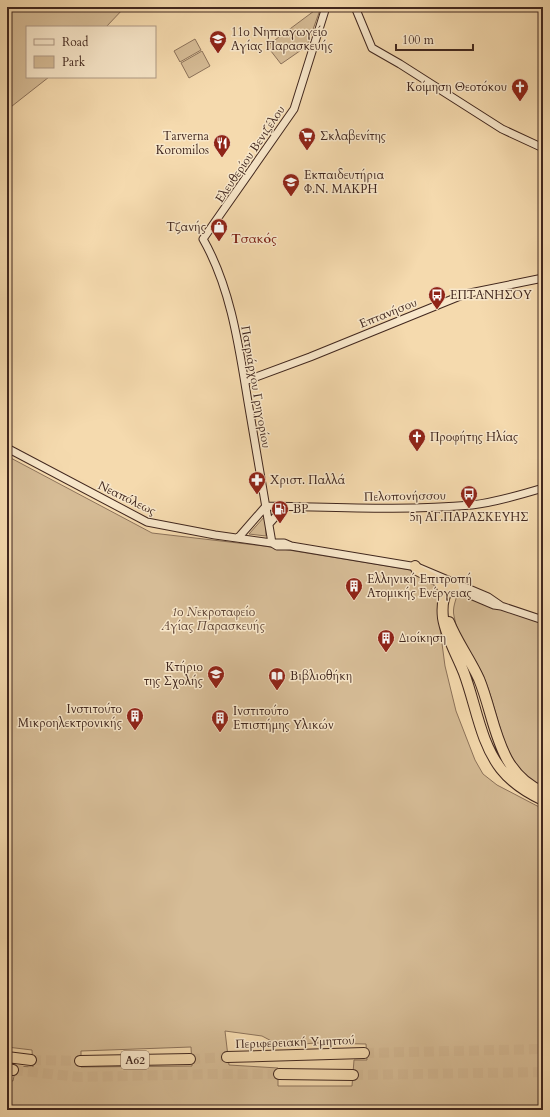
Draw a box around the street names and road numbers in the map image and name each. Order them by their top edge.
street label: Ελευθερίου Βενιζέλου [211,102,289,206]
street label: Επτανήσου [357,294,419,332]
street label: Πατριάρχου Γρηγορίου [236,325,275,450]
street label: Νεαπόλεως [95,477,159,519]
street label: Πελοπονήσσου [364,487,446,505]
street label: Περιφερειακή Υμηττού [235,1032,355,1053]
road number: Α62 [121,1051,149,1069]

